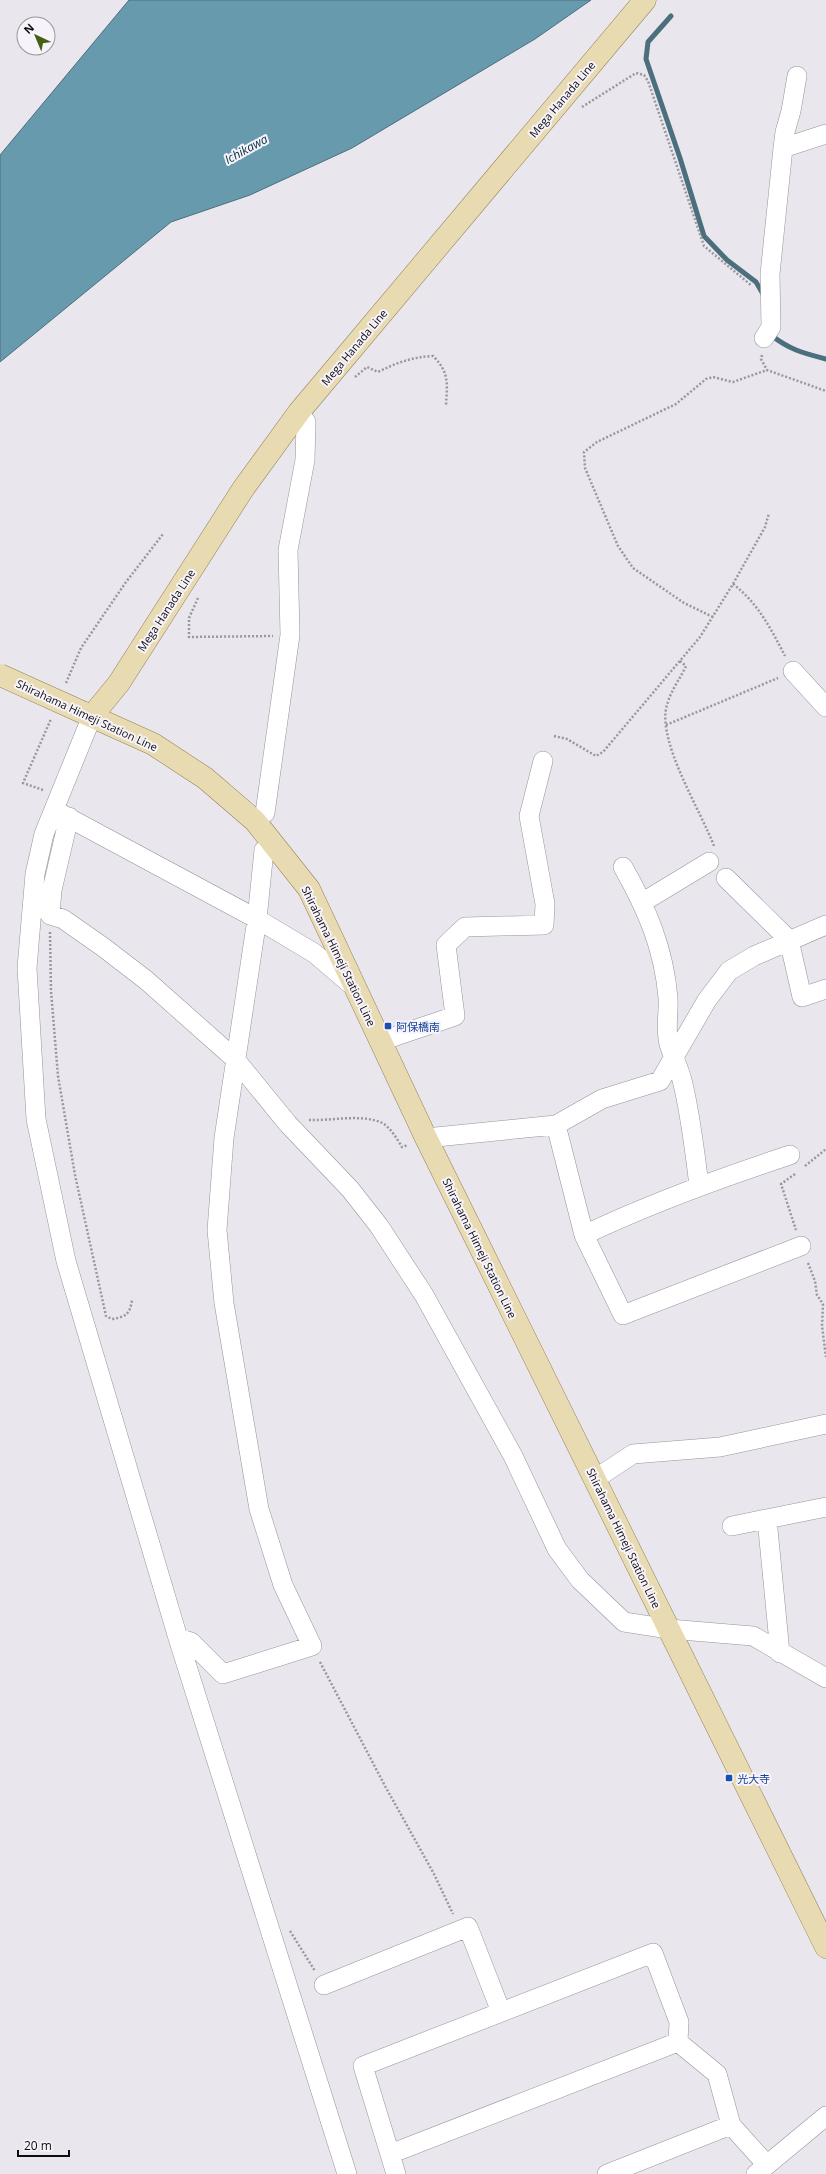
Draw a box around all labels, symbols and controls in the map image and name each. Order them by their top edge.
north arrow [16,16,56,56]
text: N [20,20,37,37]
street label: Mega Hanada Line [526,58,598,140]
water label: Ichikawa [221,130,271,168]
street label: Mega Hanada Line [318,306,390,388]
street label: Mega Hanada Line [134,566,198,654]
street label: Shirahama Himeji Station Line [14,676,160,754]
street label: Shirahama Himeji Station Line [298,883,380,1029]
place label: 阿保橋南 [396,1019,440,1034]
marker: 阿保橋南 [383,1021,393,1031]
street label: Shirahama Himeji Station Line [439,1175,521,1321]
street label: Shirahama Himeji Station Line [583,1465,665,1611]
place label: 光大寺 [737,1771,770,1786]
marker: 光大寺 [724,1773,734,1783]
scale bar [18,2132,69,2158]
text: 20 m [24,2137,52,2154]

